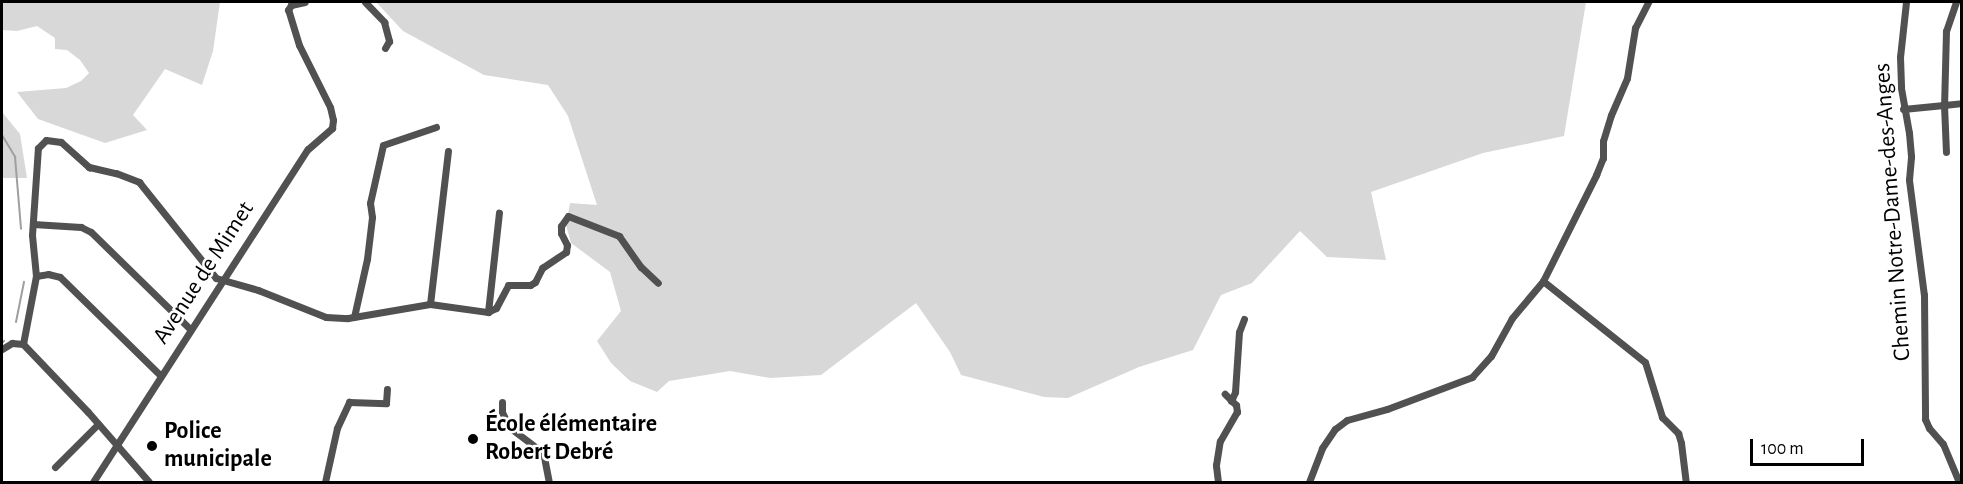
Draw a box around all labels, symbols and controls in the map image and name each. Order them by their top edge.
street label: Chemin Notre-Dame-des-Anges [1868,62,1918,362]
street label: Avenue de Mimet [147,196,261,350]
place label: École élémentaire Robert Debré [485,411,657,467]
place label: Police municipale [164,418,272,474]
scale bar [1753,427,1867,465]
marker: École élémentaire Robert Debré [466,432,480,446]
marker: Police municipale [145,439,159,453]
text: 100 m [1761,440,1804,458]

